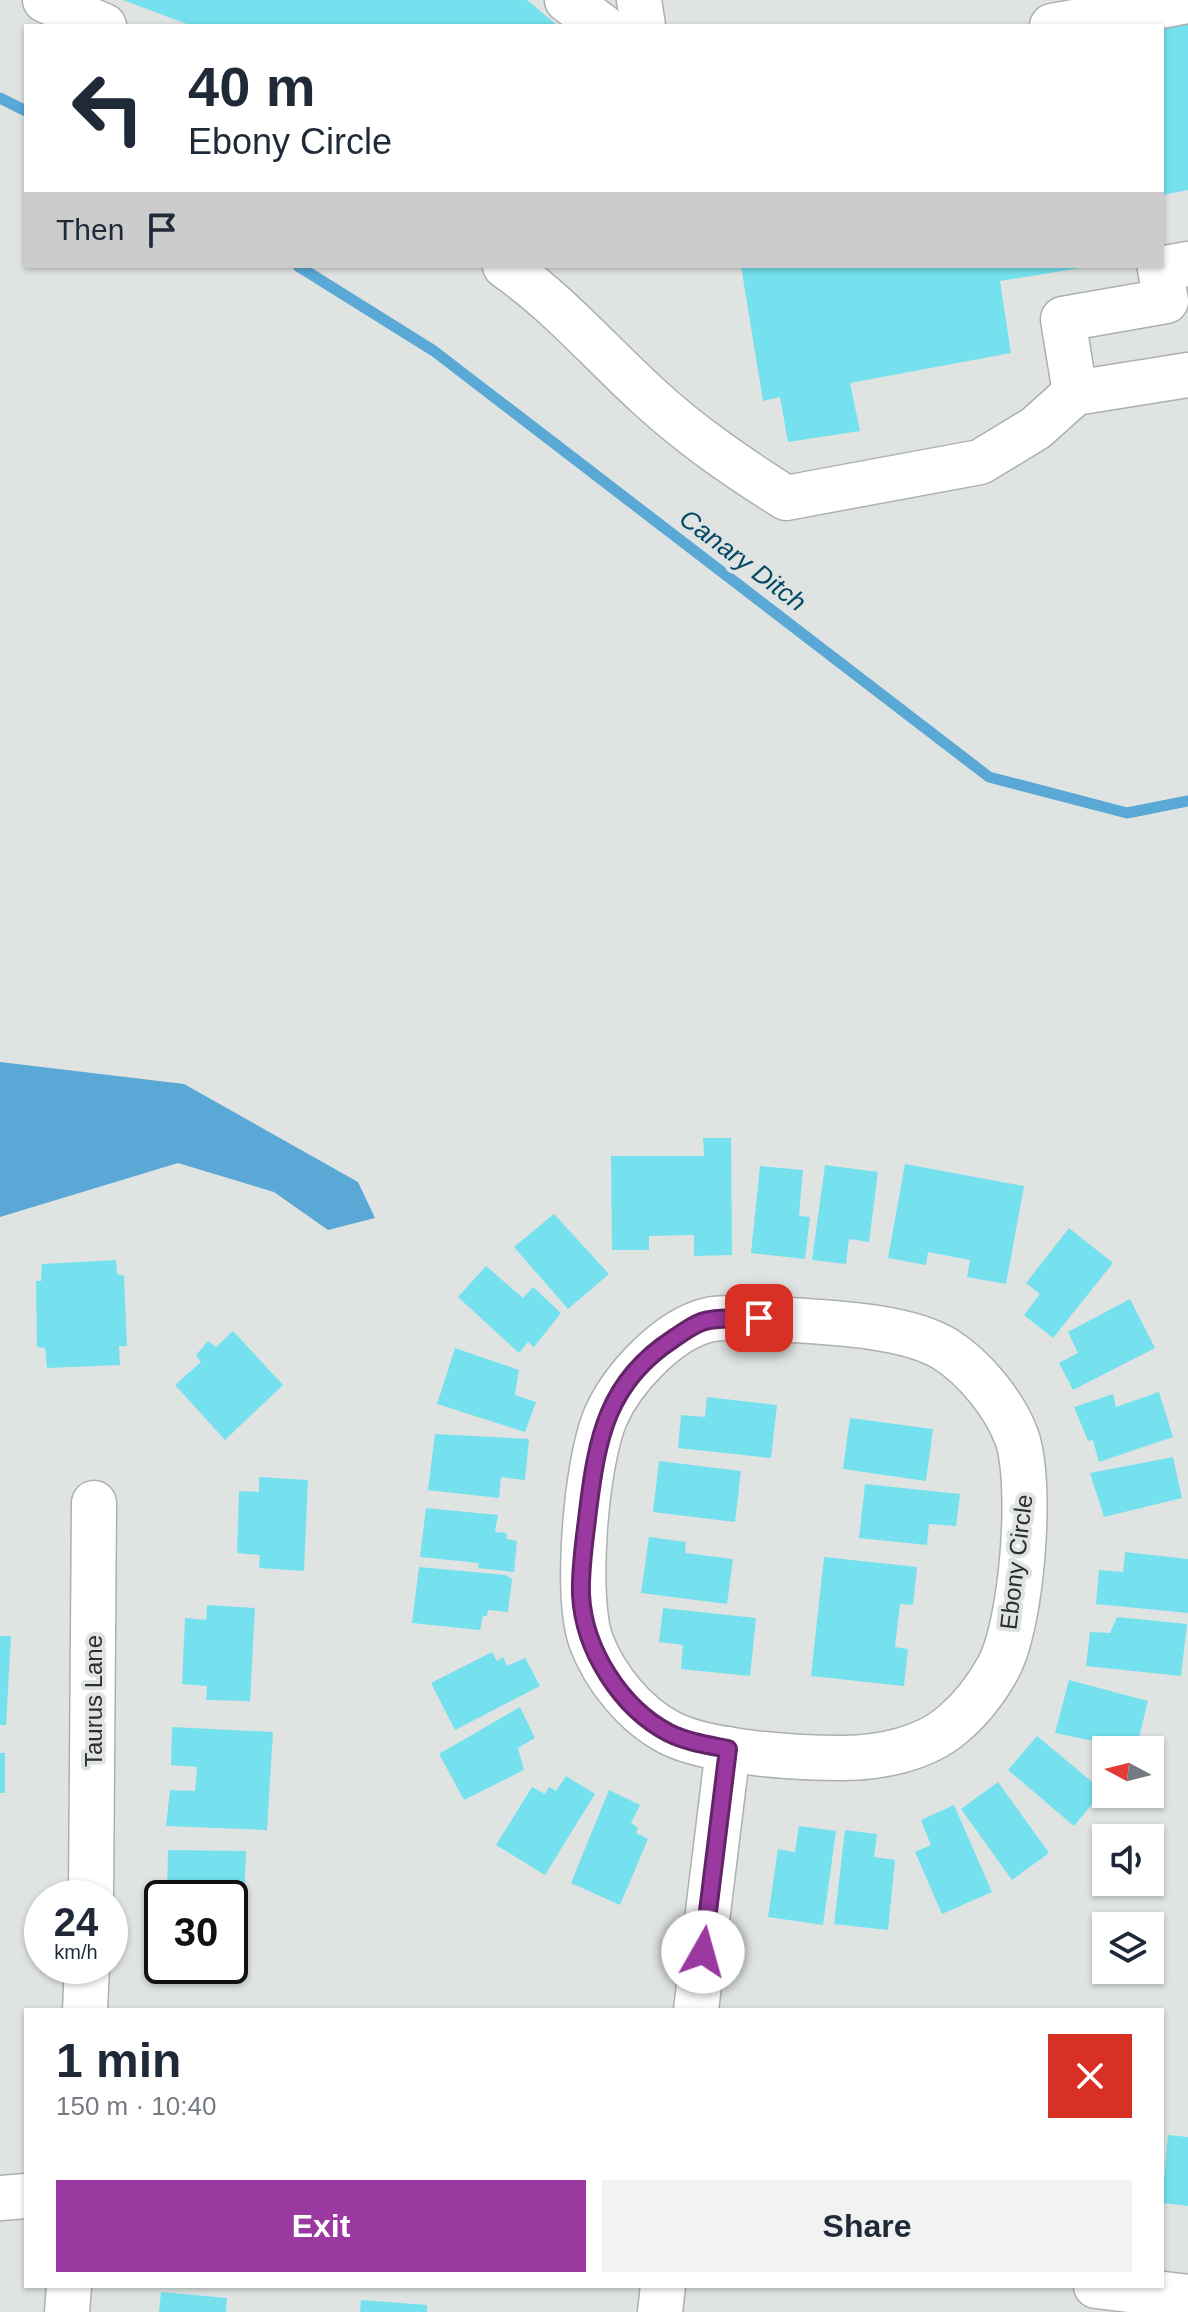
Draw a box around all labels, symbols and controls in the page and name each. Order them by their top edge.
text: 40 m [188,55,316,118]
icon: left [56,56,160,160]
text: Ebony Circle [188,121,392,162]
icon: arrive [140,208,184,252]
text: Then [56,213,124,246]
water label: Canary Ditch [674,503,812,617]
pin [725,1284,793,1352]
icon: arrive [737,1296,781,1340]
street label: Ebony Circle [994,1493,1038,1631]
street label: Taurus Lane [80,1635,107,1767]
north arrow [1092,1736,1164,1808]
map controls [1092,1736,1164,1984]
button: sound [1092,1824,1164,1896]
speed limit sign: 30 [144,1880,248,1984]
text: 24 [54,1900,98,1944]
position arrow [661,1910,745,1994]
button: layers [1092,1912,1164,1984]
text: km/h [54,1941,98,1963]
text: 1 min [56,2034,181,2087]
button: close [1048,2034,1132,2118]
text: 150 m · 10:40 [56,2091,216,2121]
button: Exit [56,2180,586,2272]
button: Share [602,2180,1132,2272]

